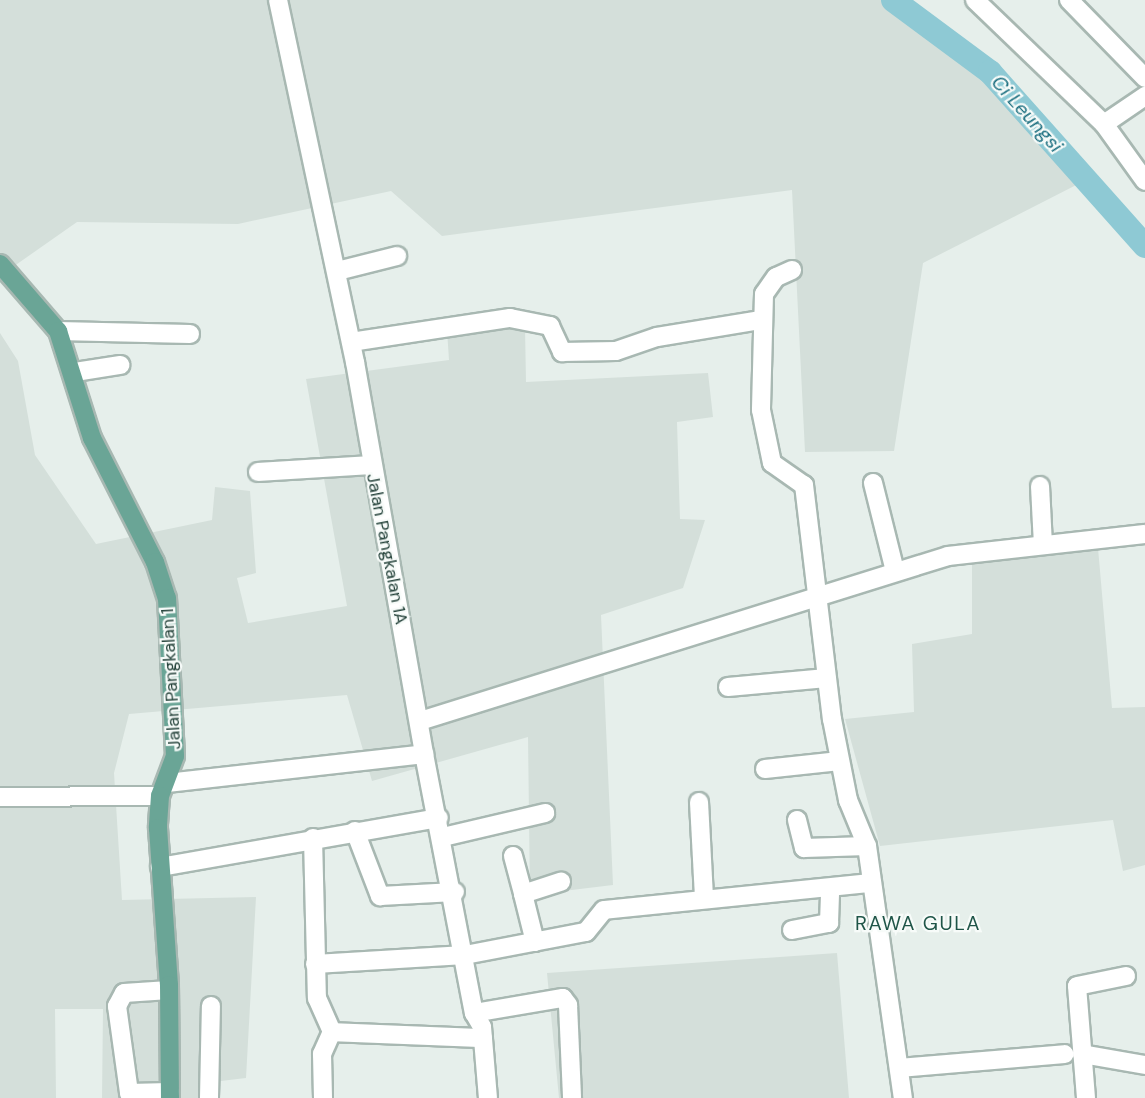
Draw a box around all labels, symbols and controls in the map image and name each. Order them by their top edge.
water label: Ci Leungsi [986,71,1068,157]
street label: Jalan Pangkalan 1A [362,472,412,626]
street label: Jalan Pangkalan 1 [157,608,185,750]
district label: RAWA GULA [855,911,981,935]

